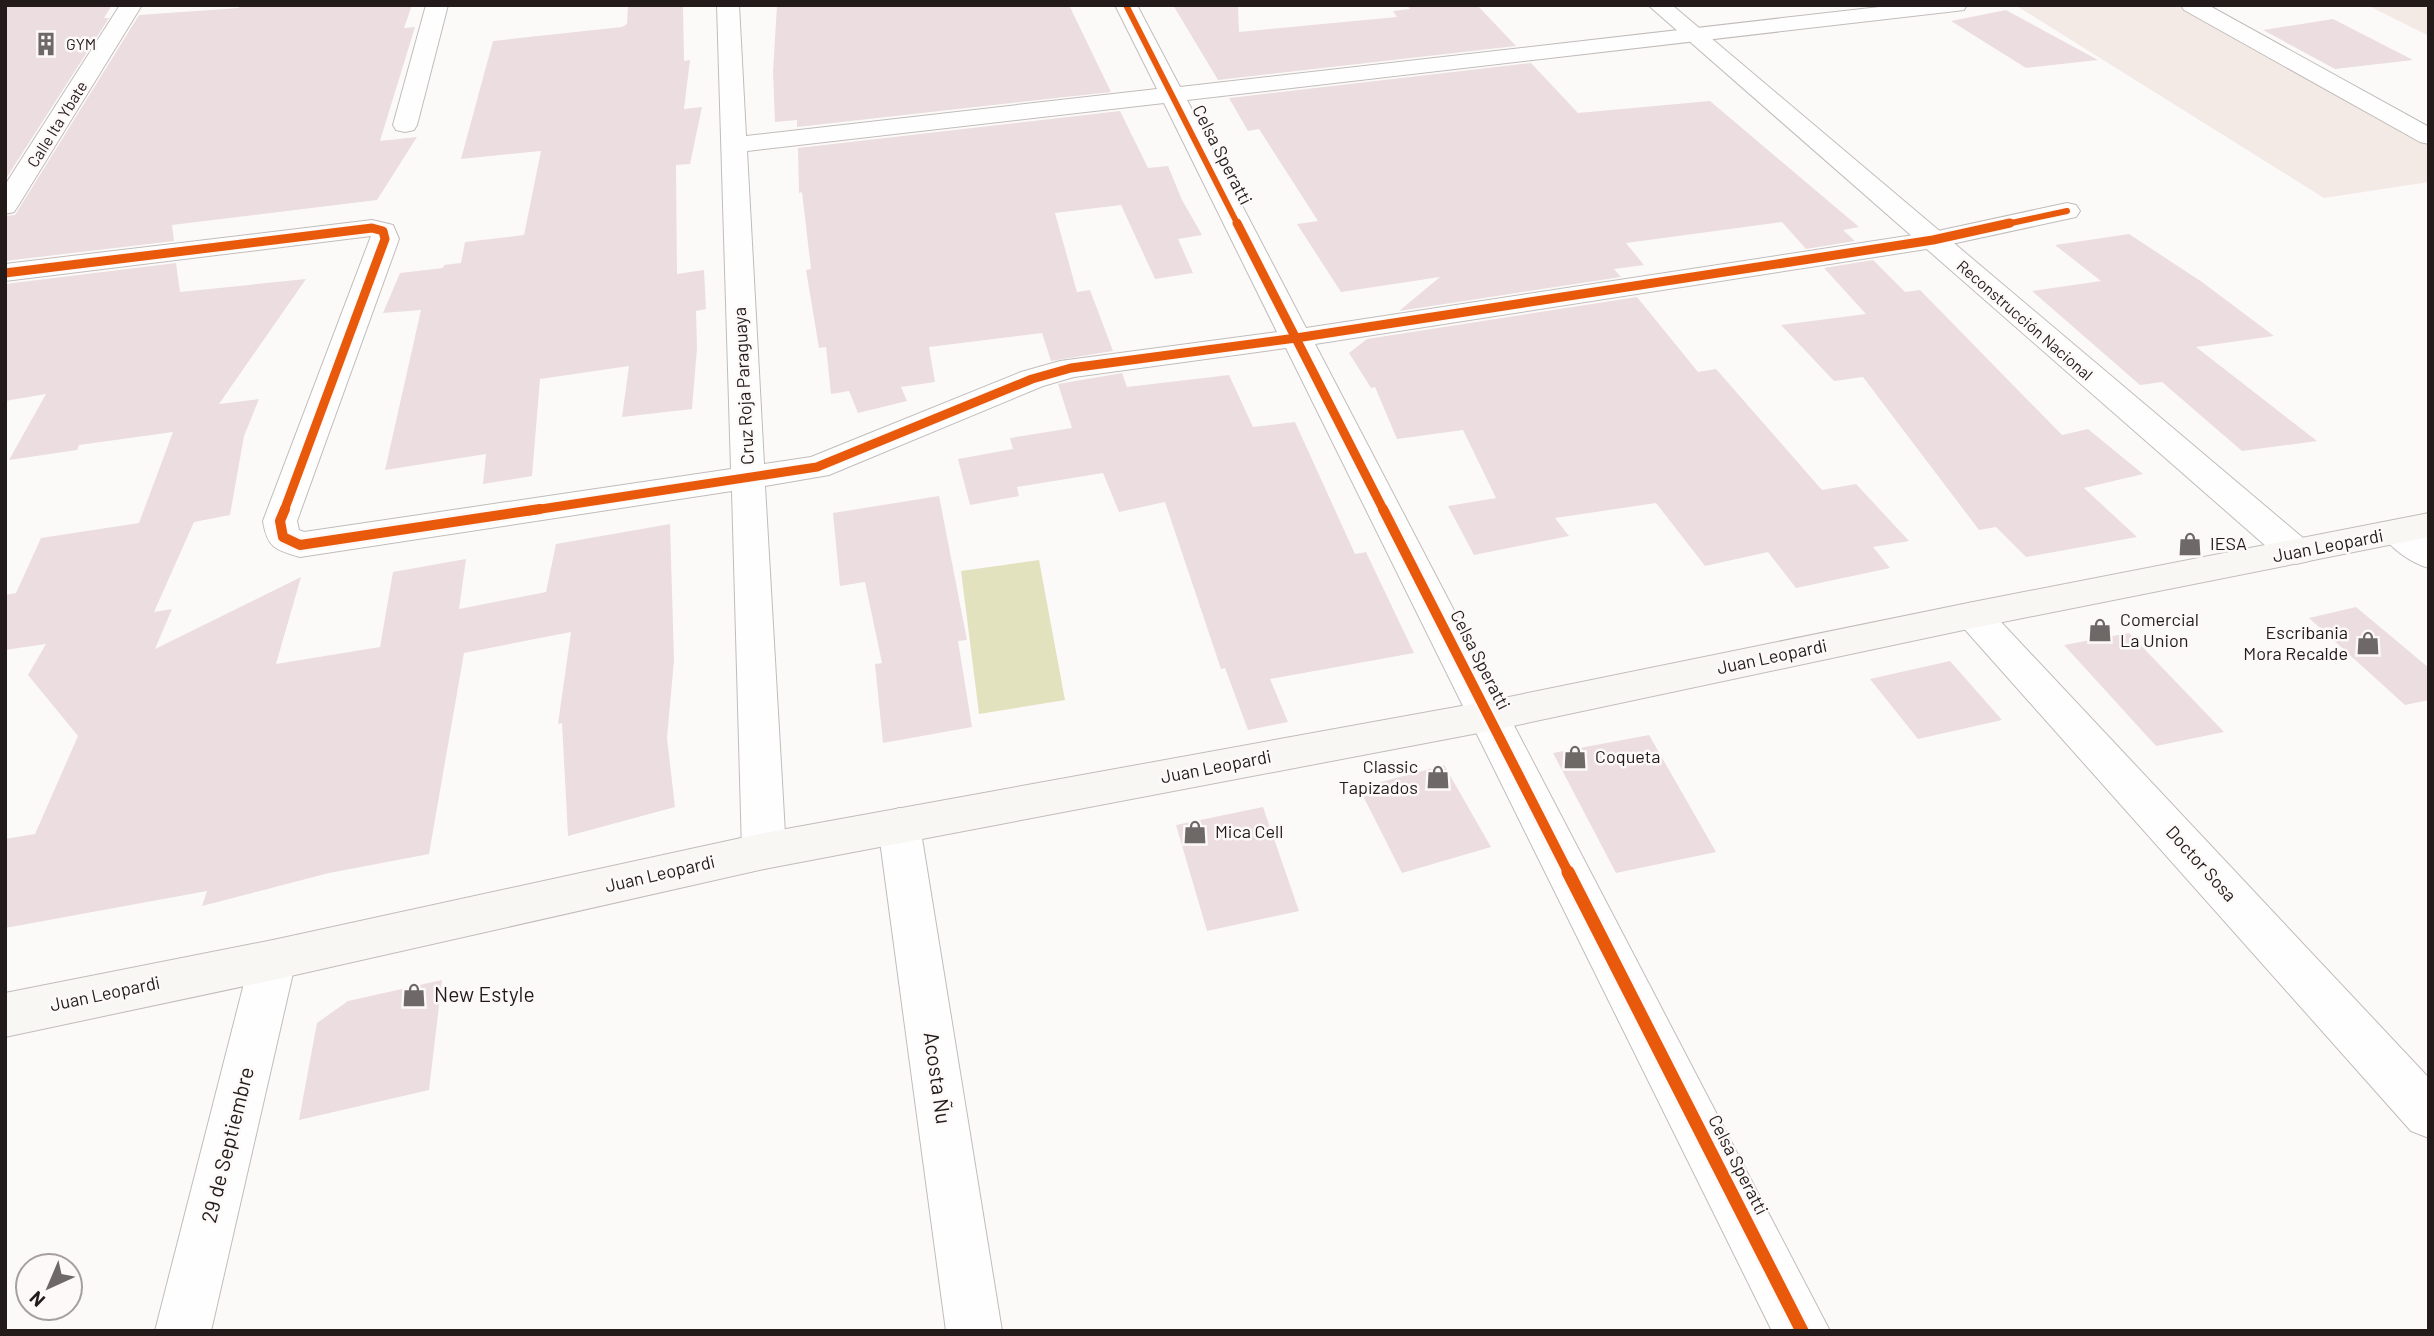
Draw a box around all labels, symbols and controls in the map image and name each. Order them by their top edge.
building icon: GYM [32,30,60,58]
place label: GYM [66,34,96,53]
street label: Calle Ita Ybate [22,77,91,170]
street label: Celsa Speratti [1188,101,1258,208]
street label: Reconstrucción Nacional [1954,256,2097,384]
street label: Cruz Roja Paraguaya [728,307,758,465]
street label: Juan Leopardi [2271,524,2385,567]
shop icon: IESA [2176,530,2204,558]
place label: IESA [2210,532,2247,554]
street label: Celsa Speratti [1446,606,1516,713]
place label: Comercial La Union [2120,608,2199,651]
shop icon: Comercial La Union [2086,616,2114,644]
place label: Escribania Mora Recalde [2243,621,2348,664]
shop icon: Escribania Mora Recalde [2354,629,2382,657]
street label: Juan Leopardi [1715,634,1829,678]
shop icon: Coqueta [1561,743,1589,771]
street label: Juan Leopardi [1159,745,1273,788]
place label: Coqueta [1595,745,1661,767]
place label: Classic Tapizados [1339,755,1418,798]
shop icon: Classic Tapizados [1424,763,1452,791]
shop icon: Mica Cell [1181,818,1209,846]
place label: Mica Cell [1215,820,1283,842]
street label: Doctor Sosa [2162,821,2242,906]
street label: Juan Leopardi [603,850,717,896]
street label: Juan Leopardi [48,971,162,1015]
shop icon: New Estyle [400,981,428,1009]
place label: New Estyle [434,981,535,1006]
street label: Acosta Ñu [920,1030,957,1126]
street label: 29 de Septiembre [195,1064,258,1225]
street label: Celsa Speratti [1704,1111,1774,1218]
north arrow [14,1252,84,1322]
text: N [24,1287,49,1312]

